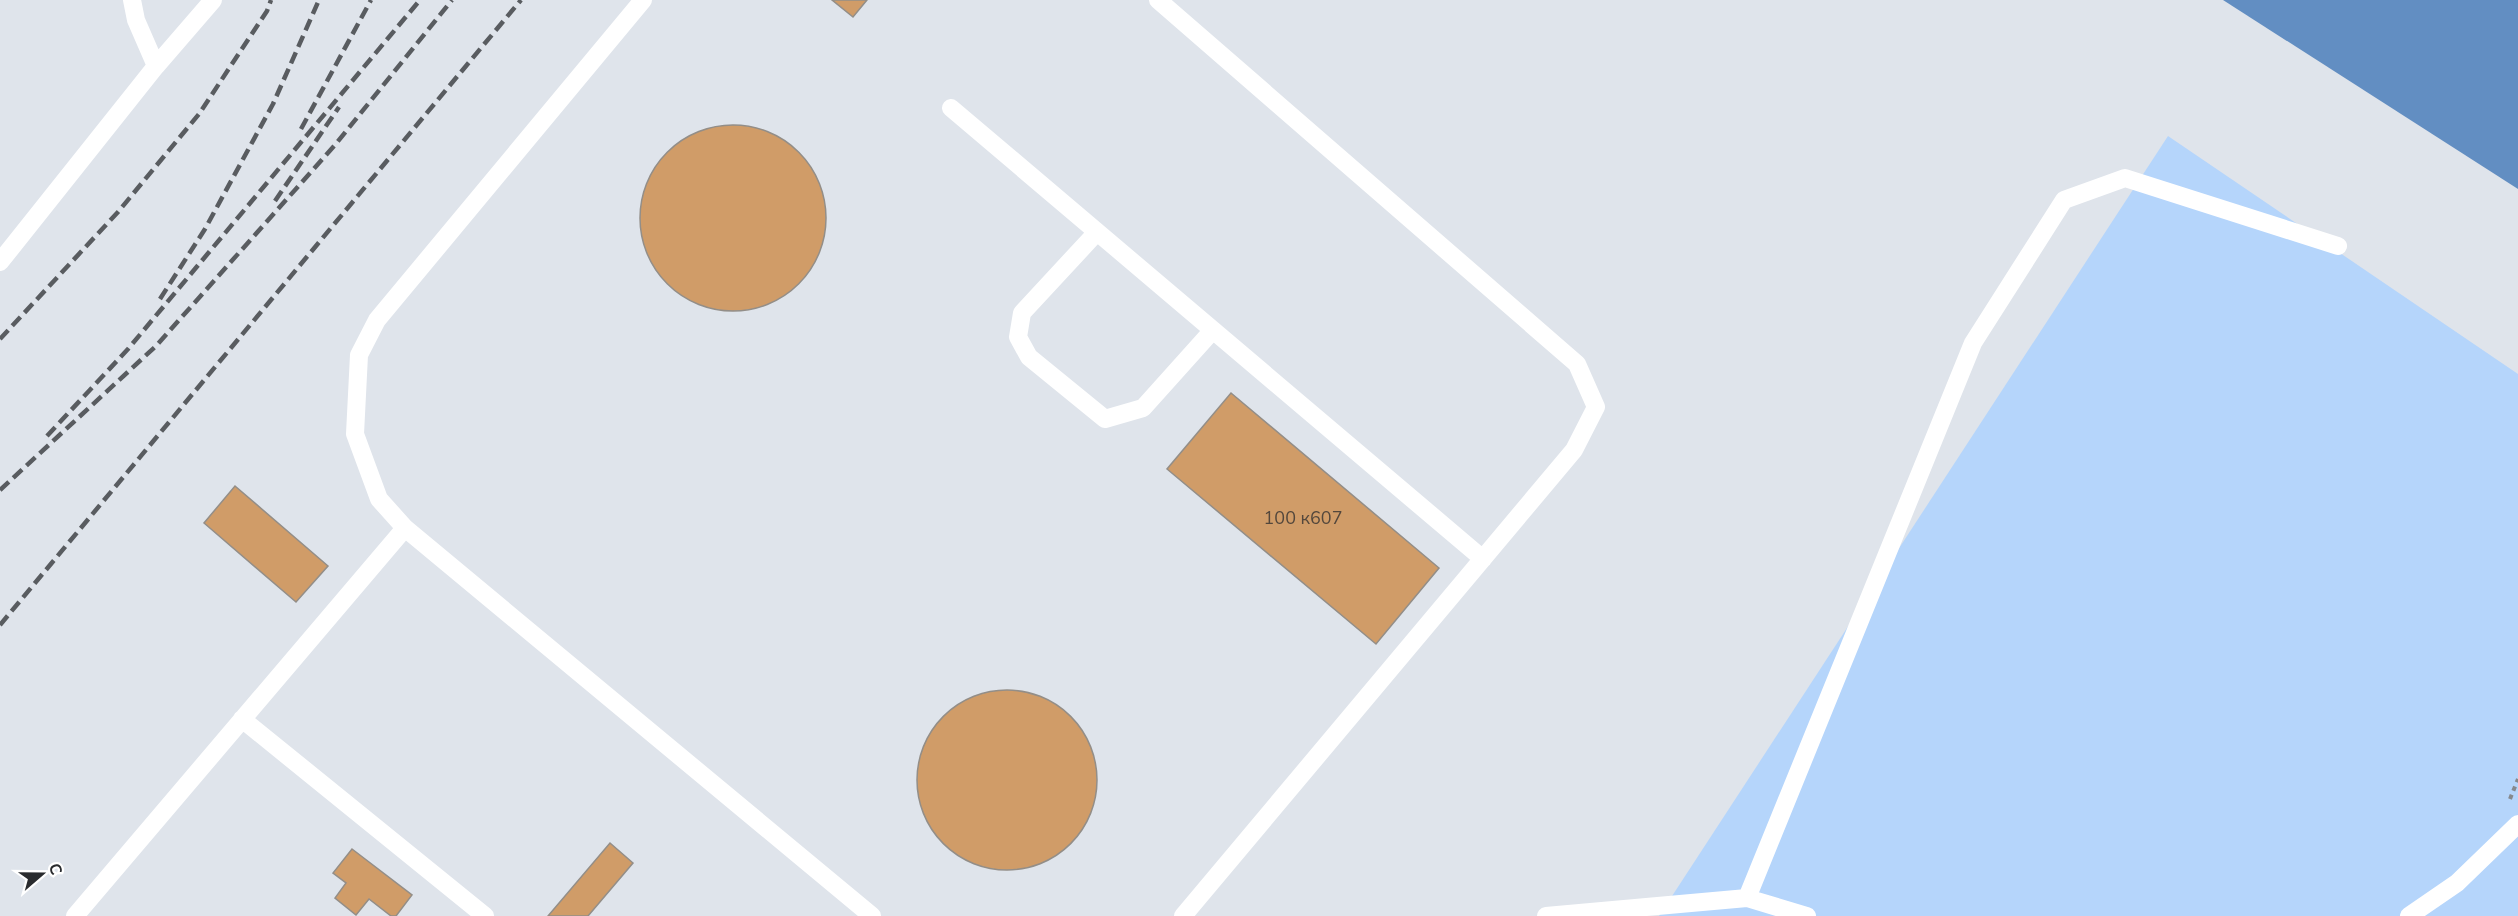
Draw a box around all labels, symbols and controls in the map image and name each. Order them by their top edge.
house number: 100 к607 [1264,506,1342,530]
north arrow [12,844,72,904]
text: С [43,860,67,878]

